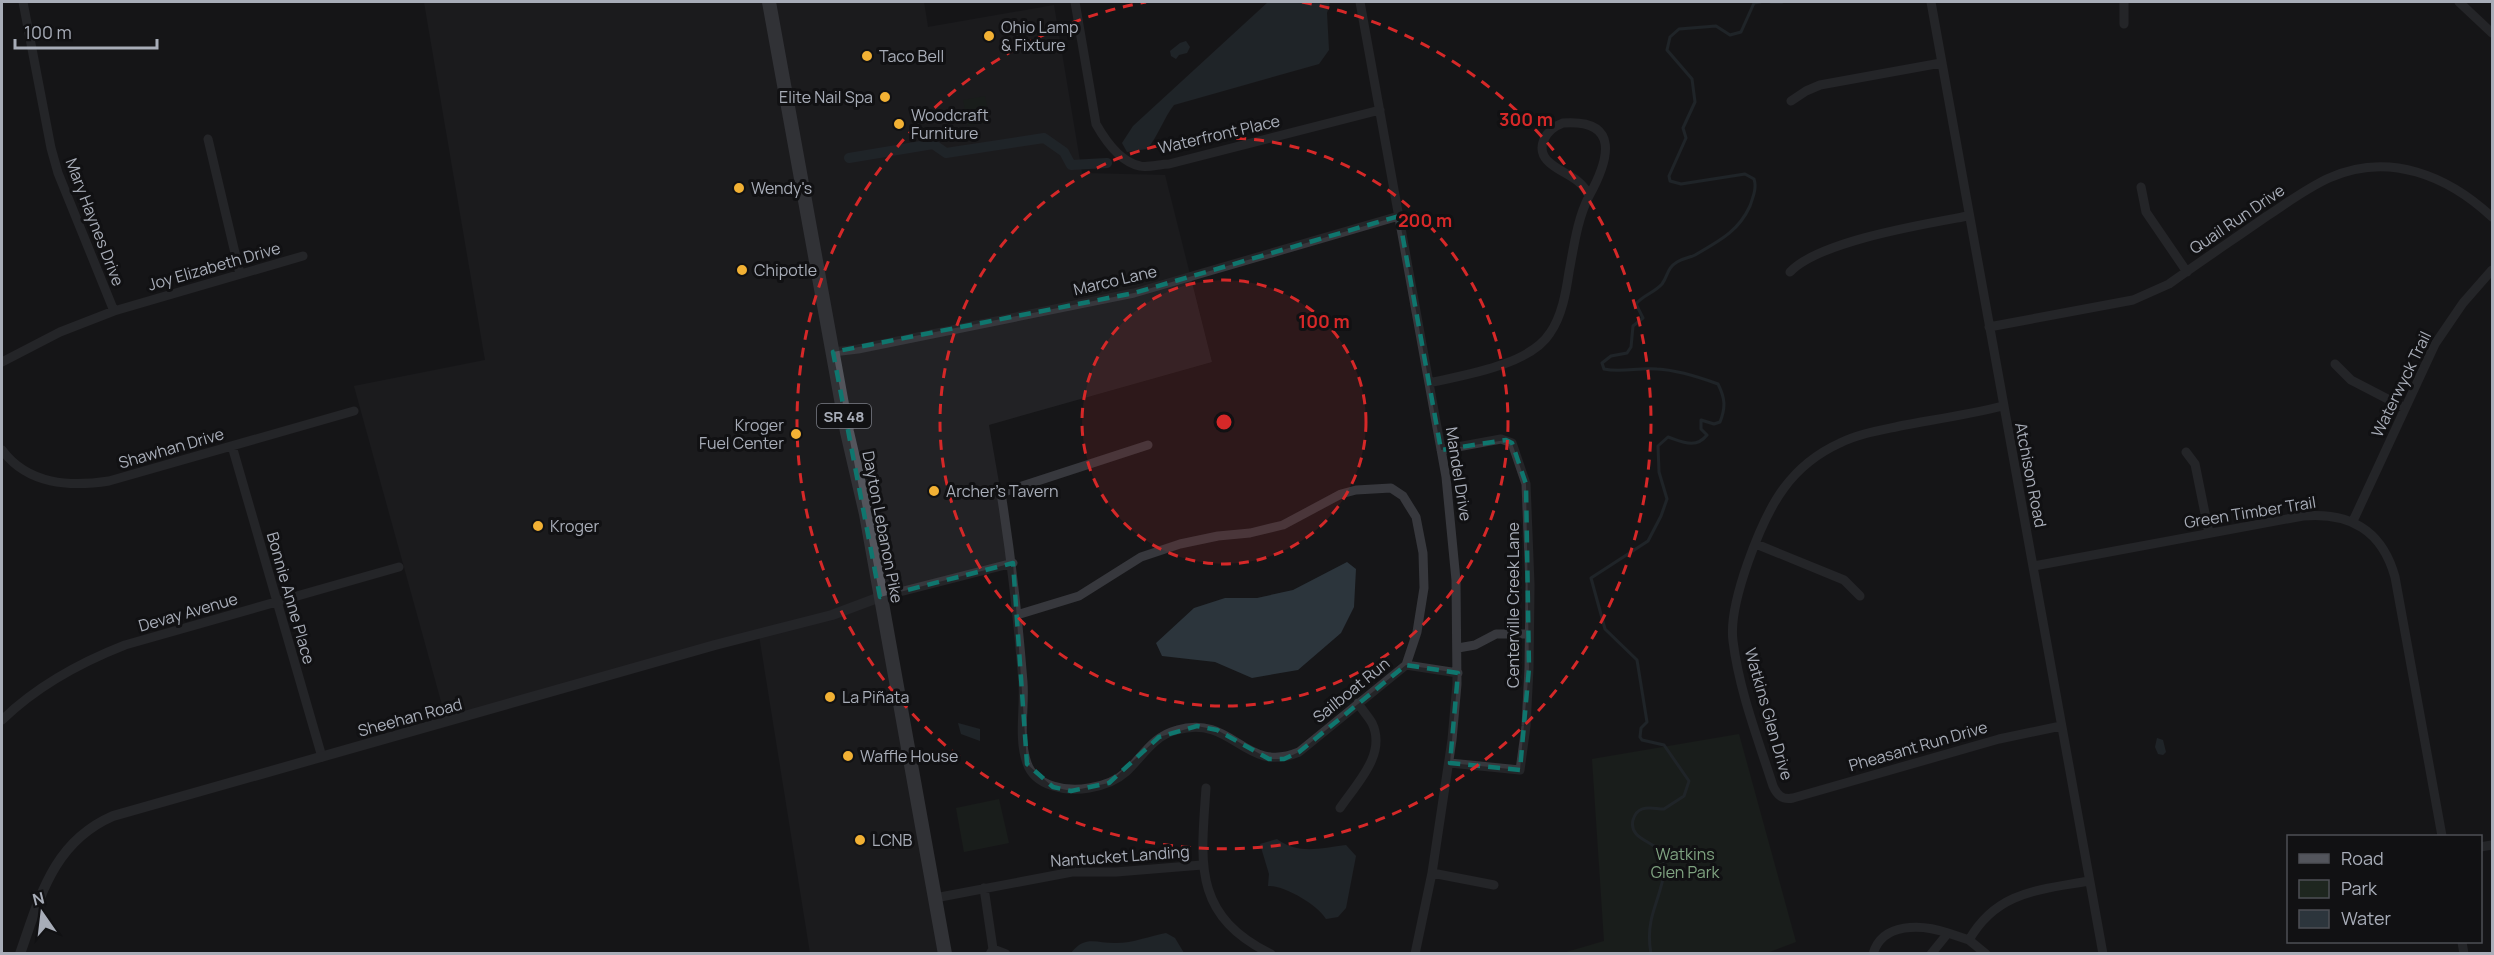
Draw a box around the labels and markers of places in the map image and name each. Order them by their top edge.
place label: Ohio Lamp & Fixture [1001,16,1079,56]
marker: Ohio Lamp & Fixture [982,29,996,43]
place label: Taco Bell [879,45,944,67]
marker: Taco Bell [860,49,874,63]
place label: Elite Nail Spa [779,86,873,108]
marker: Elite Nail Spa [878,90,892,104]
place label: Woodcraft Furniture [911,104,989,144]
marker: Woodcraft Furniture [892,117,906,131]
place label: Wendy's [751,177,812,199]
marker: Wendy's [732,181,746,195]
place label: Chipotle [754,259,817,281]
marker: Chipotle [735,263,749,277]
centre of rings [1214,412,1234,432]
place label: Kroger Fuel Center [699,414,784,454]
marker: Kroger Fuel Center [789,427,803,441]
place label: Archer's Tavern [946,480,1059,502]
marker: Archer's Tavern [927,484,941,498]
place label: Kroger [550,515,599,537]
marker: Kroger [531,519,545,533]
place label: La Piñata [842,686,909,708]
marker: La Piñata [823,690,837,704]
place label: Waffle House [860,745,958,767]
marker: Waffle House [841,749,855,763]
place label: LCNB [872,829,913,851]
marker: LCNB [853,833,867,847]

